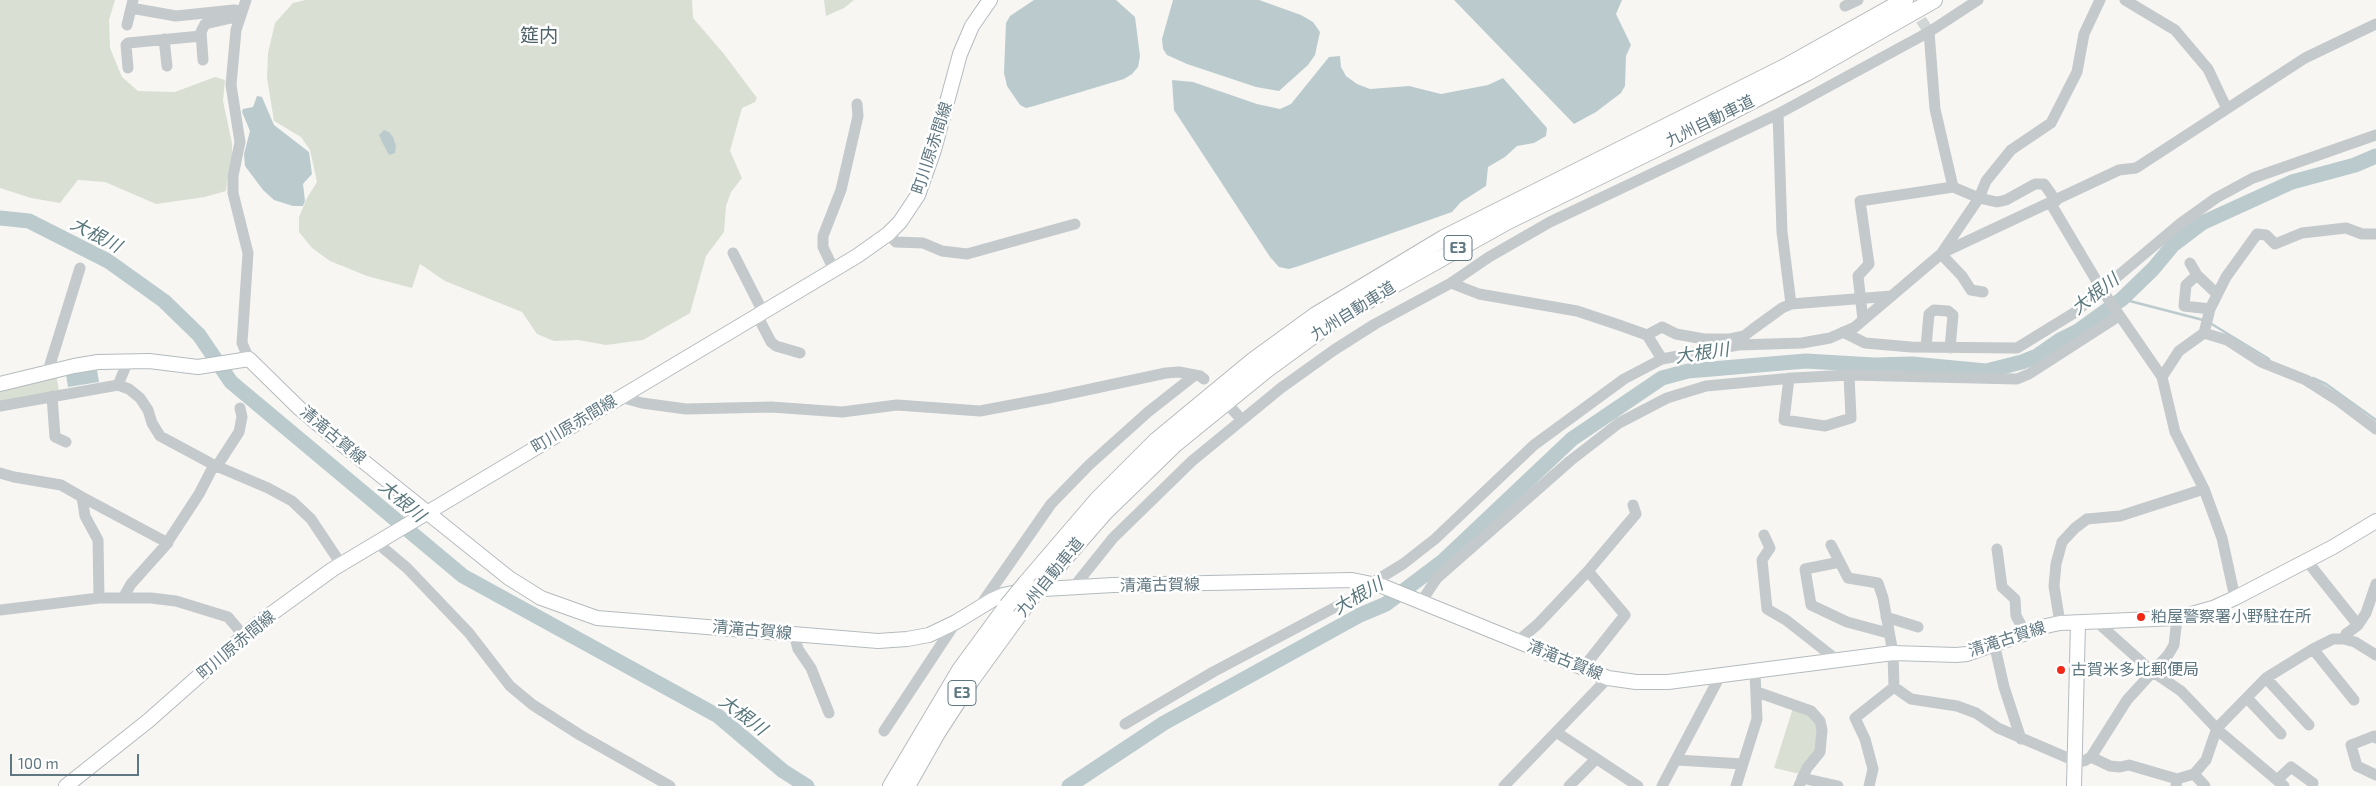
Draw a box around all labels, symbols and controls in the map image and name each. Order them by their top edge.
district label: 筵内 [520,25,558,47]
street label: 九州自動車道 [1663,91,1757,151]
street label: 町川原赤間線 [908,99,956,197]
water label: 大根川 [67,213,125,257]
road number: E3 [1444,236,1472,260]
water label: 大根川 [2067,269,2123,319]
street label: 九州自動車道 [1307,277,1399,345]
water label: 大根川 [1674,339,1730,367]
street label: 町川原赤間線 [528,391,620,457]
street label: 清滝古賀線 [296,402,370,468]
water label: 大根川 [374,475,430,527]
street label: 九州自動車道 [1012,534,1088,620]
water label: 大根川 [1329,573,1387,619]
street label: 清滝古賀線 [1120,575,1200,595]
street label: 町川原赤間線 [193,607,279,683]
place label: 粕屋警察署小野駐在所 [2151,607,2311,627]
marker: 粕屋警察署小野駐在所 [2135,611,2147,623]
street label: 清滝古賀線 [711,617,793,643]
street label: 清滝古賀線 [1966,618,2048,660]
street label: 清滝古賀線 [1524,636,1606,684]
place label: 古賀米多比郵便局 [2071,660,2199,680]
marker: 古賀米多比郵便局 [2055,664,2067,676]
road number: E3 [948,680,976,706]
water label: 大根川 [715,690,771,740]
scale bar [12,744,141,776]
text: 100 m [18,754,59,772]

